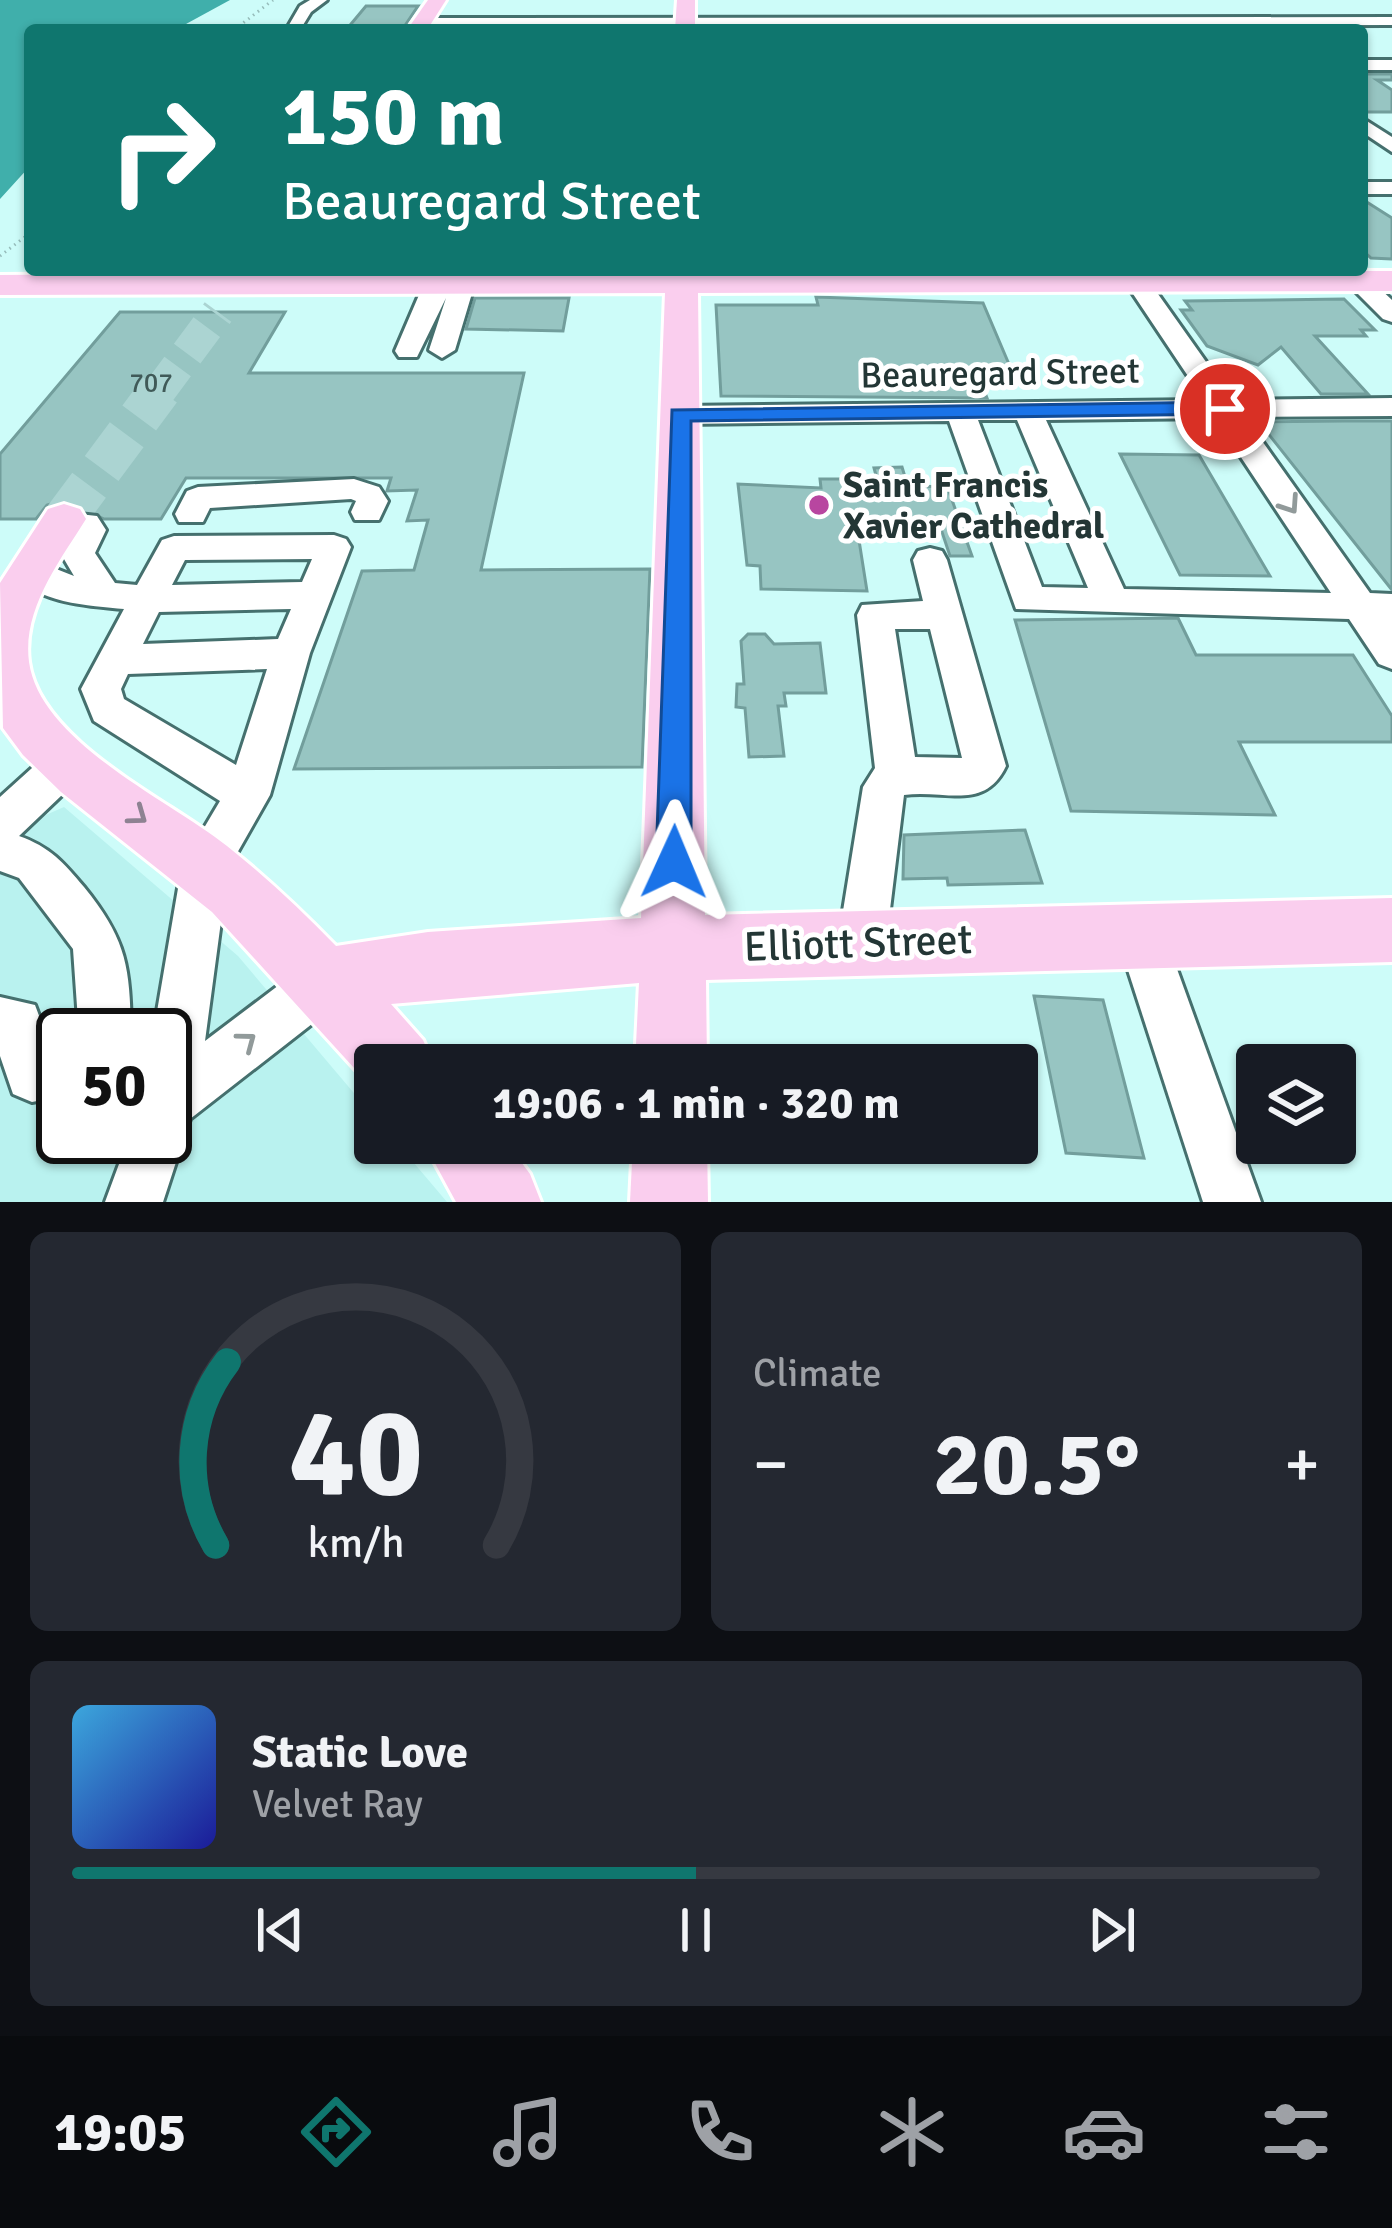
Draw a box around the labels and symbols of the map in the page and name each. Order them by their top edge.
street label: Beauregard Street [860,349,1140,398]
pin [1174,358,1276,460]
house number: 707 [129,367,173,400]
place label: Saint Francis Xavier Cathedral [843,463,1104,549]
marker: Saint Francis Xavier Cathedral [806,492,832,518]
one-way arrow [1276,492,1298,514]
position arrow [611,799,737,925]
one-way arrow [124,801,146,823]
street label: Elliott Street [743,914,973,973]
speed limit sign: 50 [36,1008,192,1164]
one-way arrow [234,1034,256,1056]

